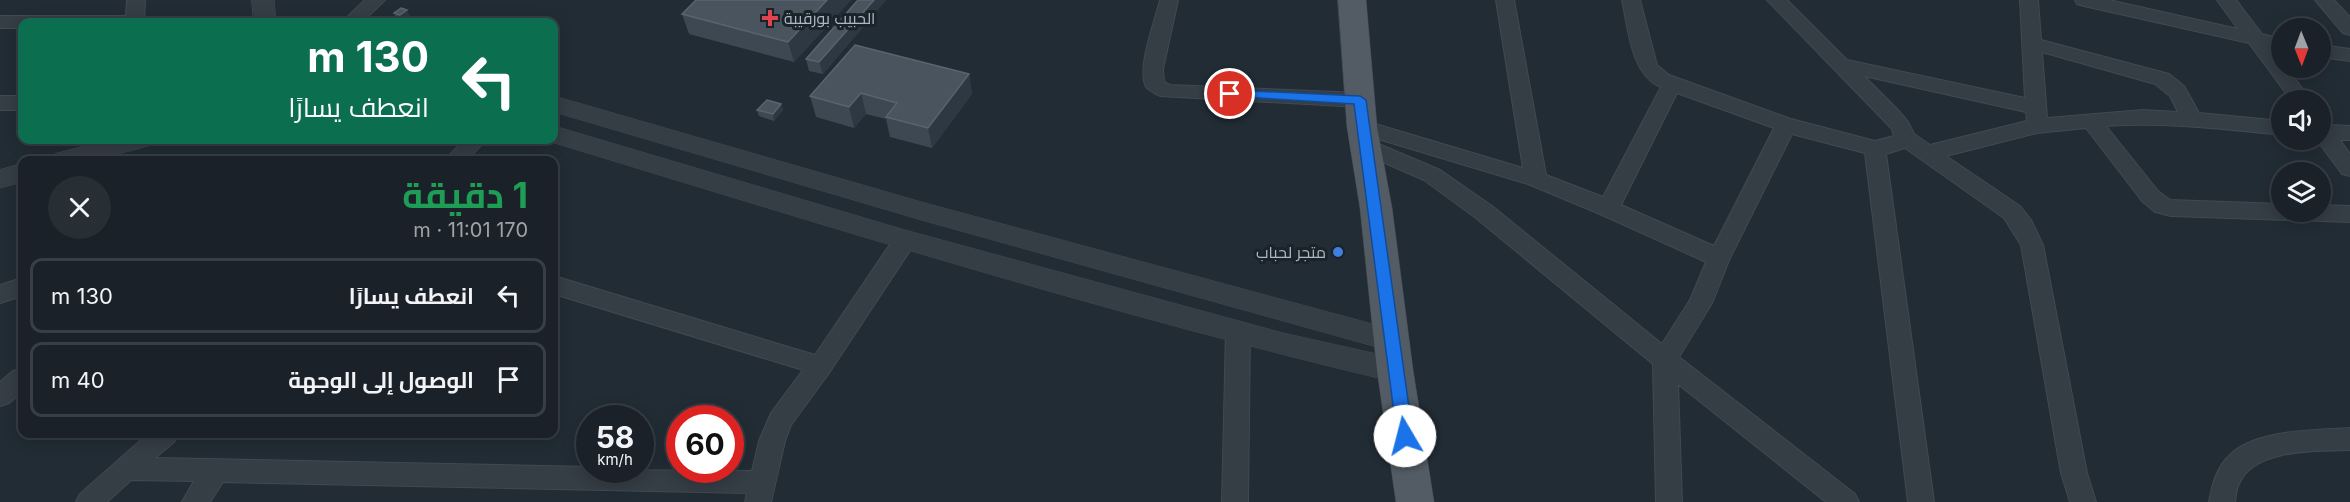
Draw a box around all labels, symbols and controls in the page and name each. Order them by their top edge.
place label: الحبيب بورقيبة [784,8,875,28]
marker: الحبيب بورقيبة [761,9,779,27]
north arrow [2271,18,2331,78]
map controls [2271,18,2331,222]
text: 130 m [307,31,429,82]
icon: left [450,42,528,120]
pin [1204,68,1255,119]
icon: arrive [1213,77,1246,110]
button: sound [2271,90,2331,150]
text: انعطف يسارًا [288,91,429,124]
button: layers [2271,162,2331,222]
text: 1 دقيقة [402,173,528,217]
button: close [48,176,111,239]
text: 170 m · 11:01 [413,218,528,242]
place label: متجر لحباب [1256,242,1326,262]
marker: متجر لحباب [1331,245,1345,259]
icon: left [492,279,525,312]
text: 130 m [51,283,113,309]
text: انعطف يسارًا [349,283,474,309]
icon: arrive [492,363,525,396]
text: 40 m [51,367,105,393]
text: الوصول إلى الوجهة [288,367,474,393]
position arrow [1373,404,1437,468]
speed limit sign: 60 [666,405,744,483]
text: 58 [596,419,634,455]
text: km/h [597,450,633,469]

